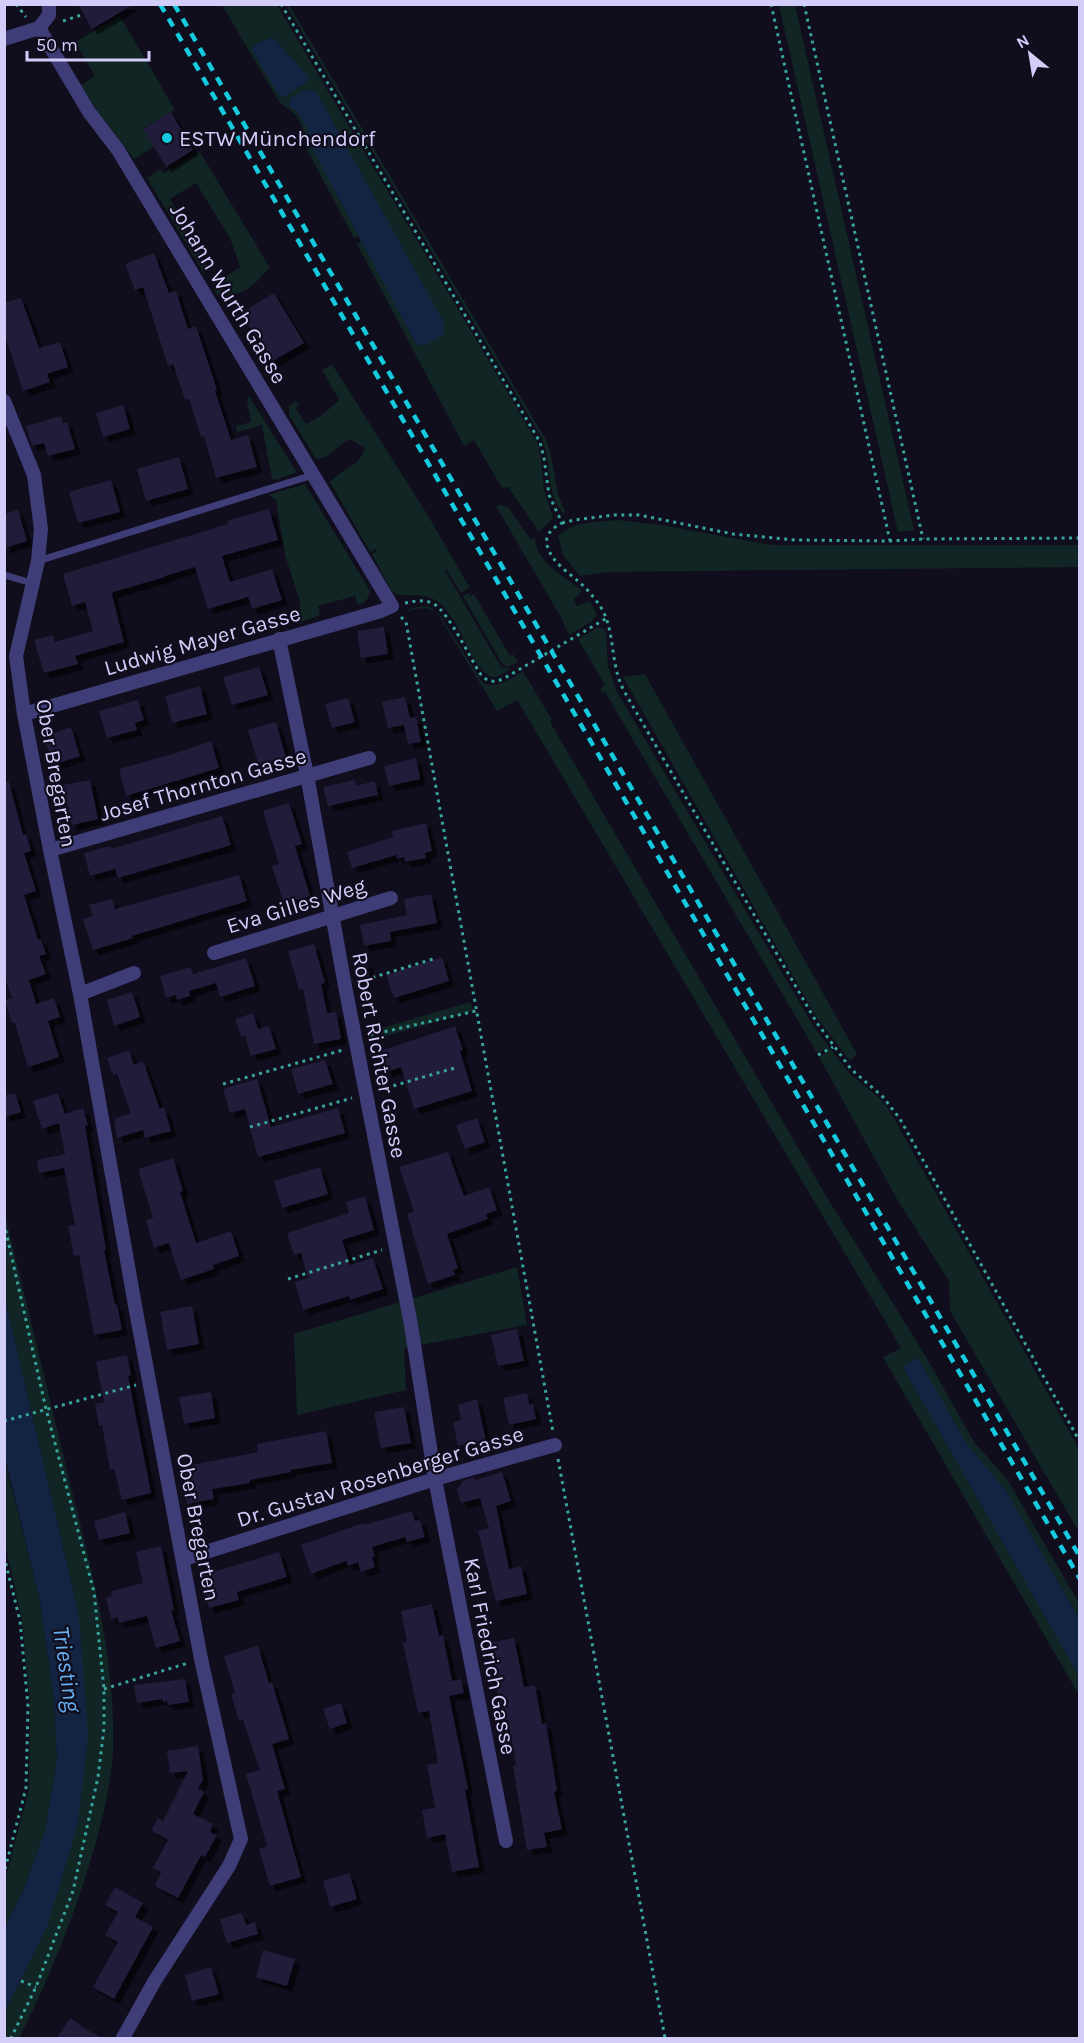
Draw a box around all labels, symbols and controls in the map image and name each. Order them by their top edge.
scale bar [27,24,148,62]
north arrow [1000,24,1060,84]
text: N [1013,30,1032,53]
text: 50 m [36,34,78,56]
place label: ESTW Münchendorf [179,126,376,152]
marker: ESTW Münchendorf [160,131,174,145]
street label: Johann Wurth Gasse [164,199,292,388]
street label: Ludwig Mayer Gasse [101,600,303,681]
street label: Ober Bregarten [30,697,82,849]
street label: Josef Thornton Gasse [97,743,310,827]
street label: Eva Gilles Weg [223,872,370,940]
street label: Robert Richter Gasse [346,950,412,1160]
street label: Dr. Gustav Rosenberger Gasse [234,1421,527,1533]
street label: Ober Bregarten [171,1451,225,1603]
street label: Karl Friedrich Gasse [458,1555,522,1757]
water label: Triesting [47,1624,87,1714]

